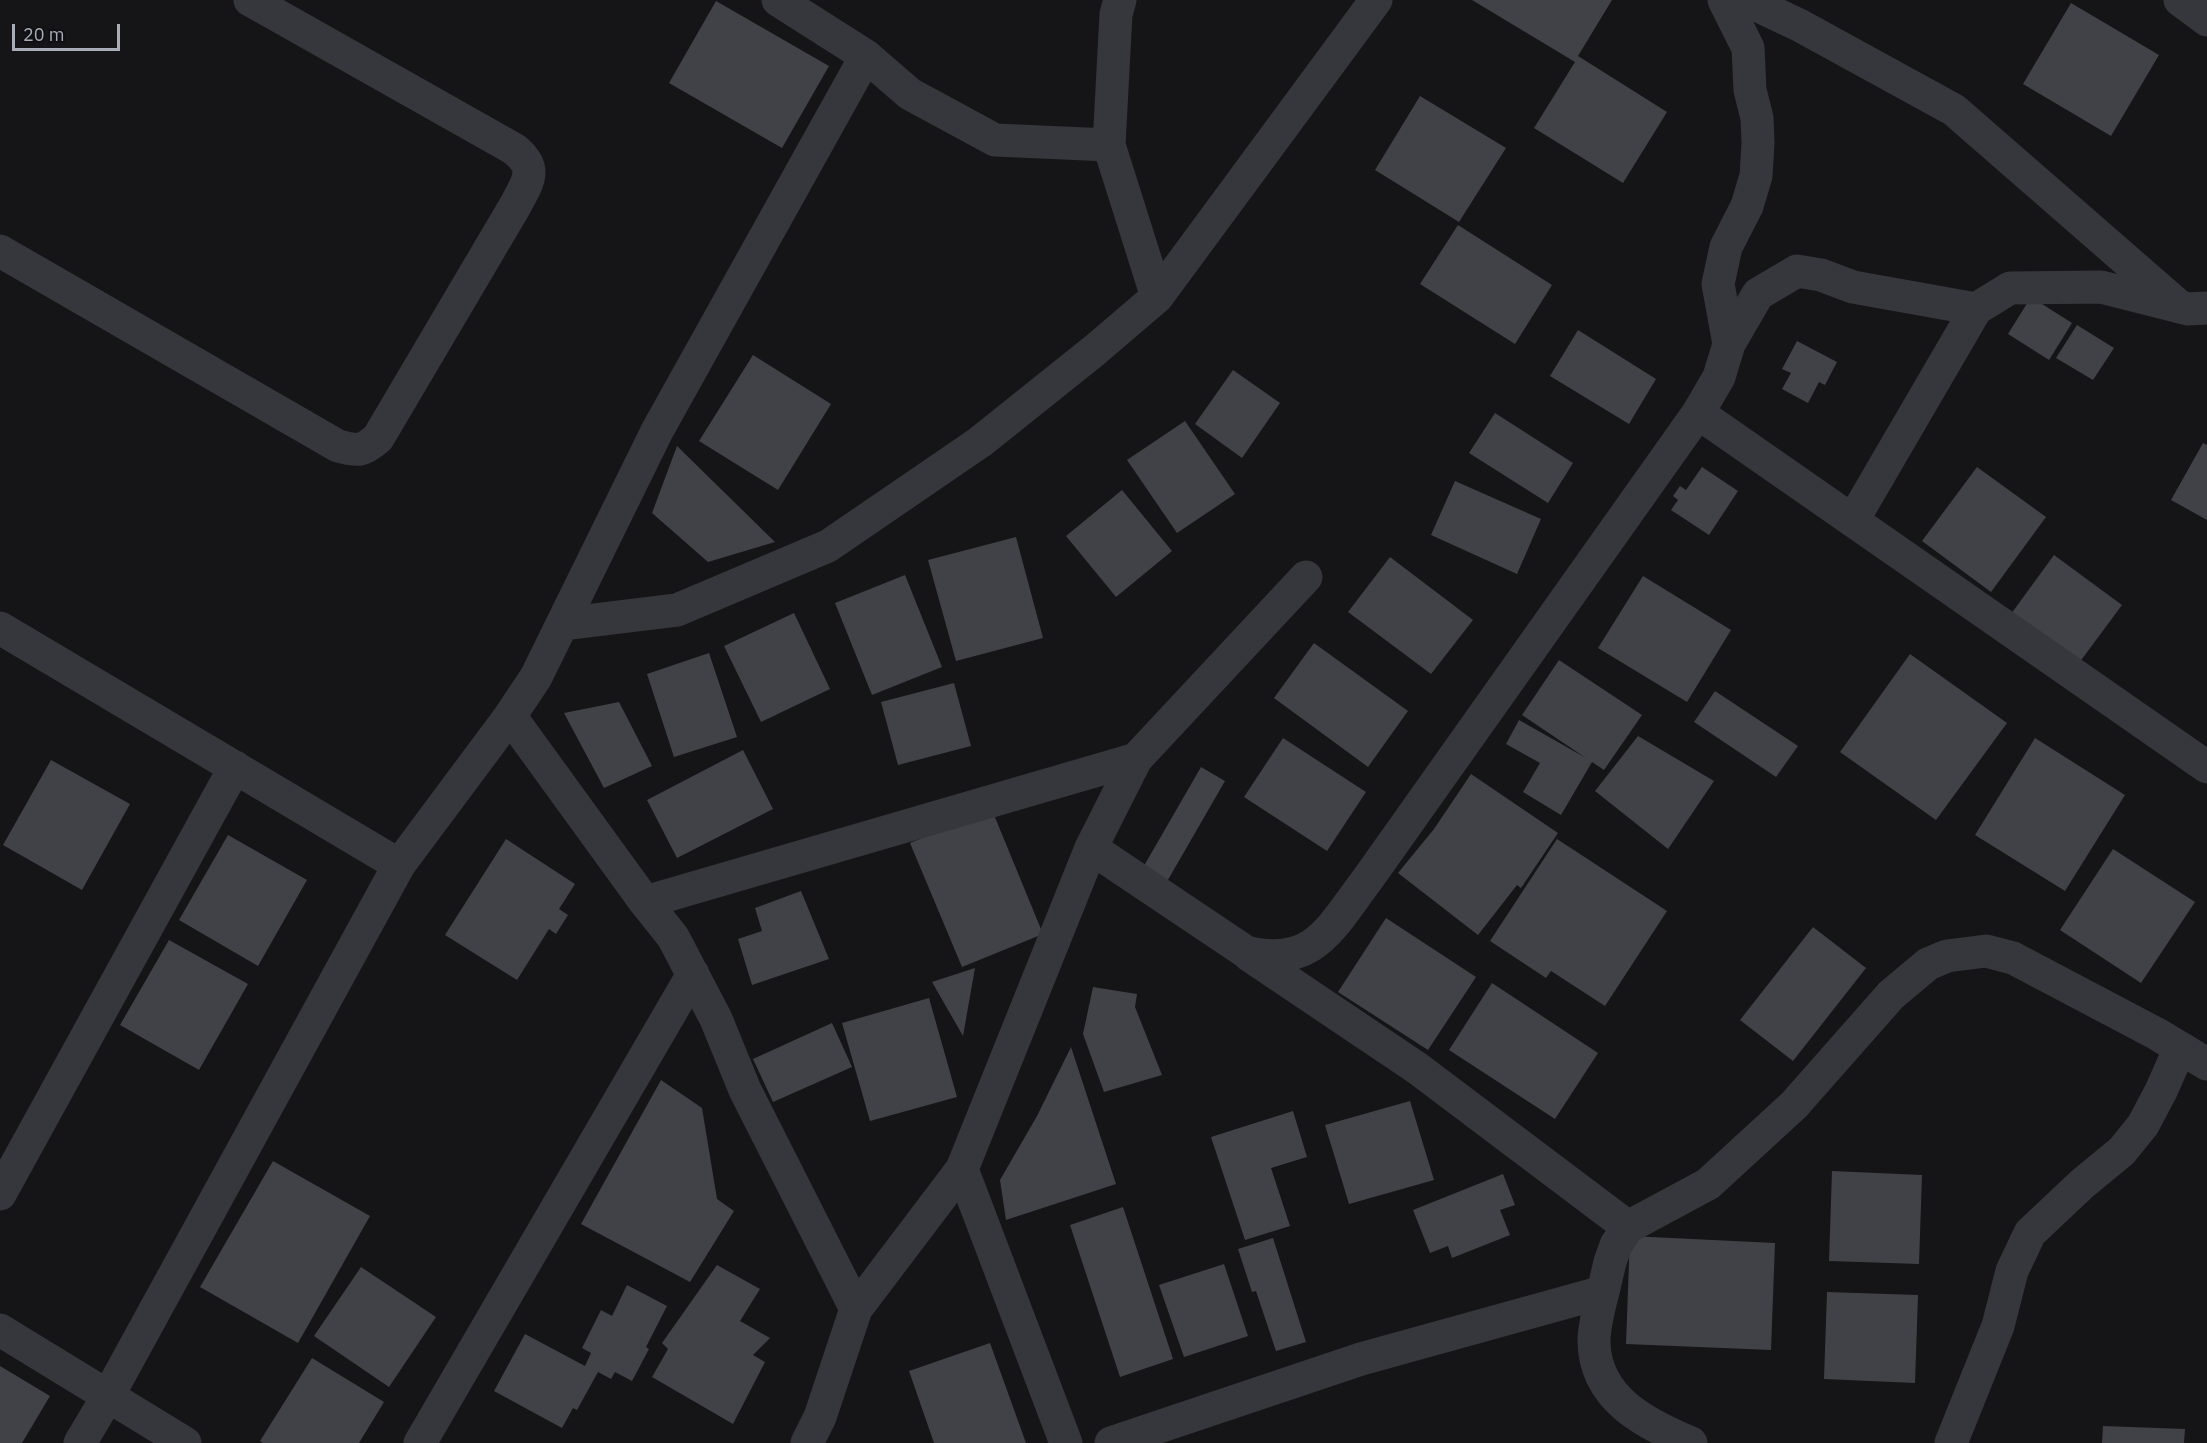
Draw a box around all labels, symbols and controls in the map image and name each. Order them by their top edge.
scale bar [15,12,123,50]
text: 20 m [23,23,65,46]

